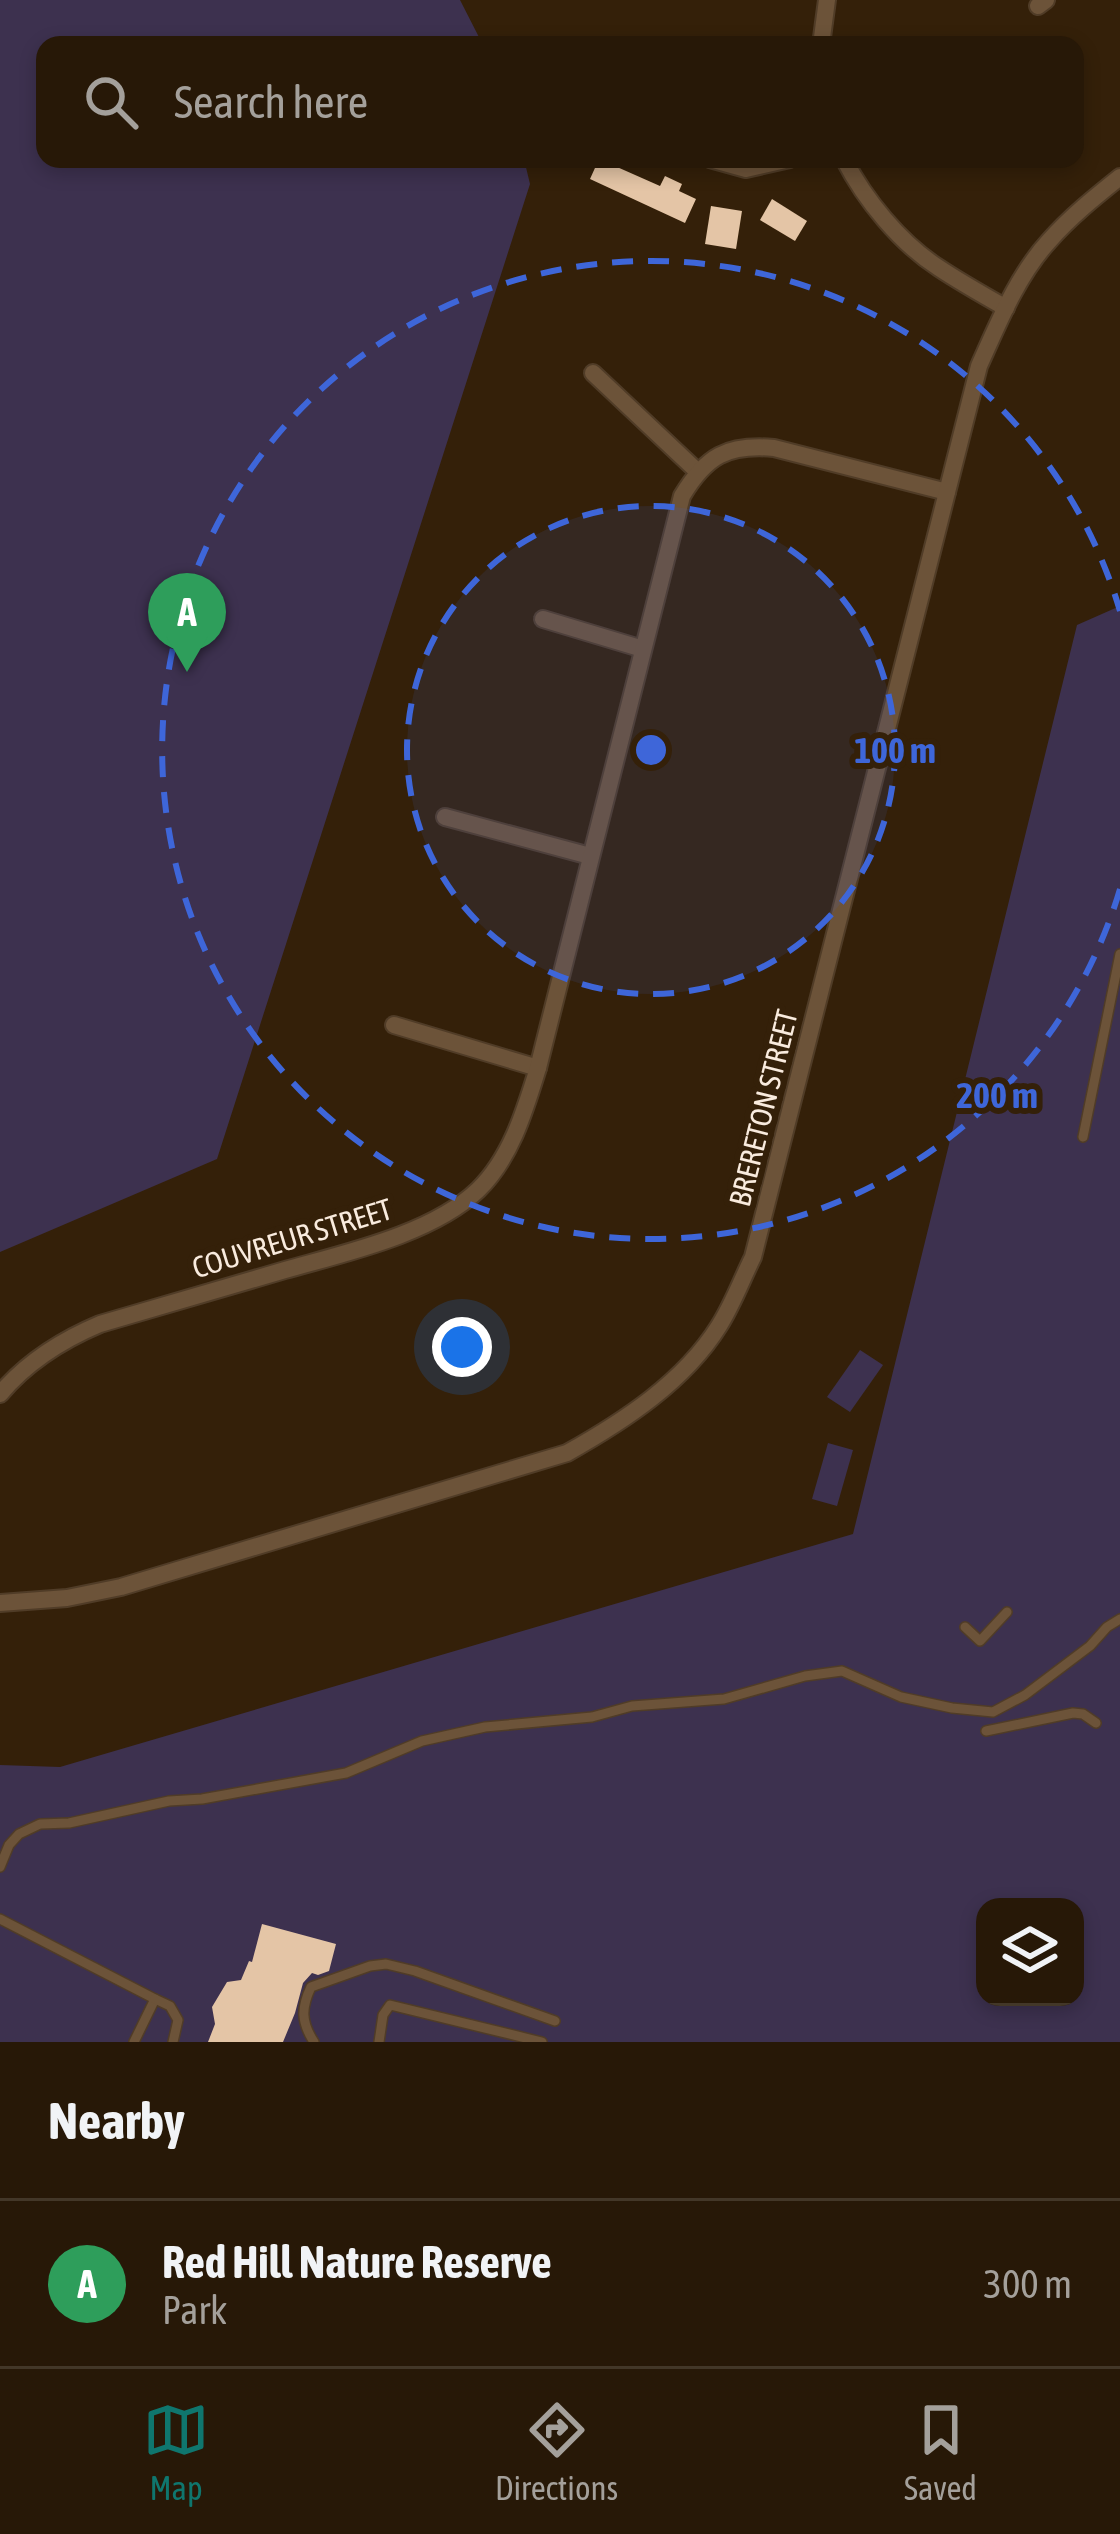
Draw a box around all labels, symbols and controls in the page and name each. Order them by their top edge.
search box [36,36,1084,168]
icon: search [78,69,144,135]
text: Search here [174,76,368,128]
pin: A [148,573,226,672]
centre of rings [630,729,672,771]
text: 100 m [854,729,936,771]
street label: BRERETON STREET [722,1006,804,1210]
text: 200 m [956,1074,1038,1116]
street label: COUVREUR STREET [188,1191,396,1285]
your location [432,1317,492,1377]
map controls [976,1898,1084,2006]
button: layers [976,1898,1084,2006]
text: Nearby [48,2091,185,2150]
text: Red Hill Nature Reserve [162,2236,552,2288]
text: A [77,2262,97,2306]
text: 300 m [984,2262,1072,2306]
text: Park [162,2288,227,2332]
tab: Map [143,2397,209,2507]
tab: Directions [495,2397,618,2507]
tab: Saved [904,2397,977,2507]

